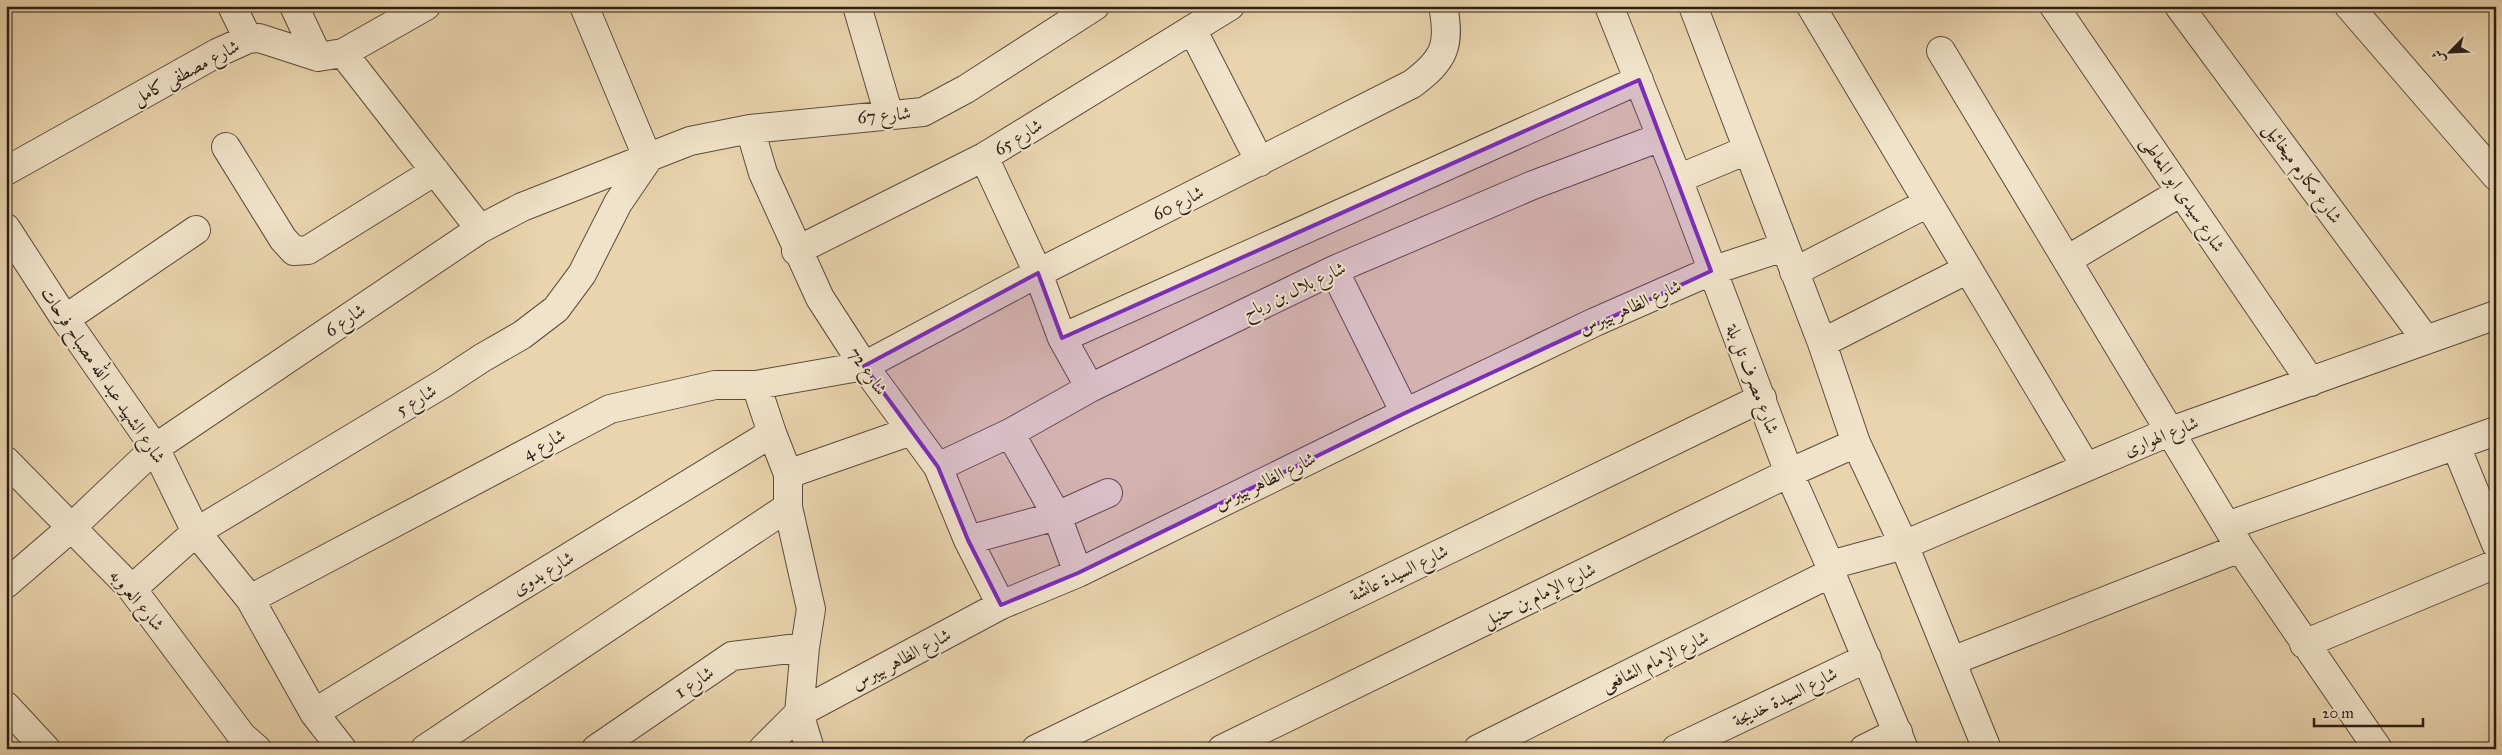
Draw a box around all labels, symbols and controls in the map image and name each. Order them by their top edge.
north arrow [2424,28,2474,78]
street label: شارع مصطفى كامل [129,35,245,113]
text: ش [2428,47,2449,67]
street label: شارع 67 [856,102,912,132]
street label: شارع 65 [990,114,1048,164]
street label: شارع مكارم ميخائيل [2255,118,2347,231]
street label: شارع سيدى ابو المعاطى [2133,132,2230,258]
street label: شارع 60 [1149,181,1209,229]
street label: شارع بلال بن رباح [1239,257,1351,328]
street label: شارع الظاهر بيبرس [1575,275,1686,343]
street label: شارع الشهيد عبد الله مصباح فرحات [32,281,173,470]
street label: شارع 6 [320,298,372,345]
street label: شارع مصرف تل بلة [1718,320,1784,438]
street label: شارع 72 [840,343,892,402]
street label: شارع 5 [392,379,442,424]
street label: شارع الهوارى [2121,411,2203,465]
street label: شارع 4 [519,424,571,468]
street label: شارع الظاهر بيبرس [1211,447,1321,519]
street label: شارع السيدة عائشة [1346,540,1453,610]
street label: شارع بدوى [508,546,580,603]
street label: شارع الإمام بن حنبل [1479,558,1601,636]
street label: شارع العروبه [102,565,169,638]
street label: شارع الظاهر بيبرس [847,624,956,698]
street label: شارع الإمام الشافعى [1598,626,1714,701]
street label: شارع 1 [670,661,720,706]
street label: شارع السيدة خديجة [1729,662,1843,735]
scale bar [2314,695,2423,727]
text: 20 m [2322,704,2354,722]

